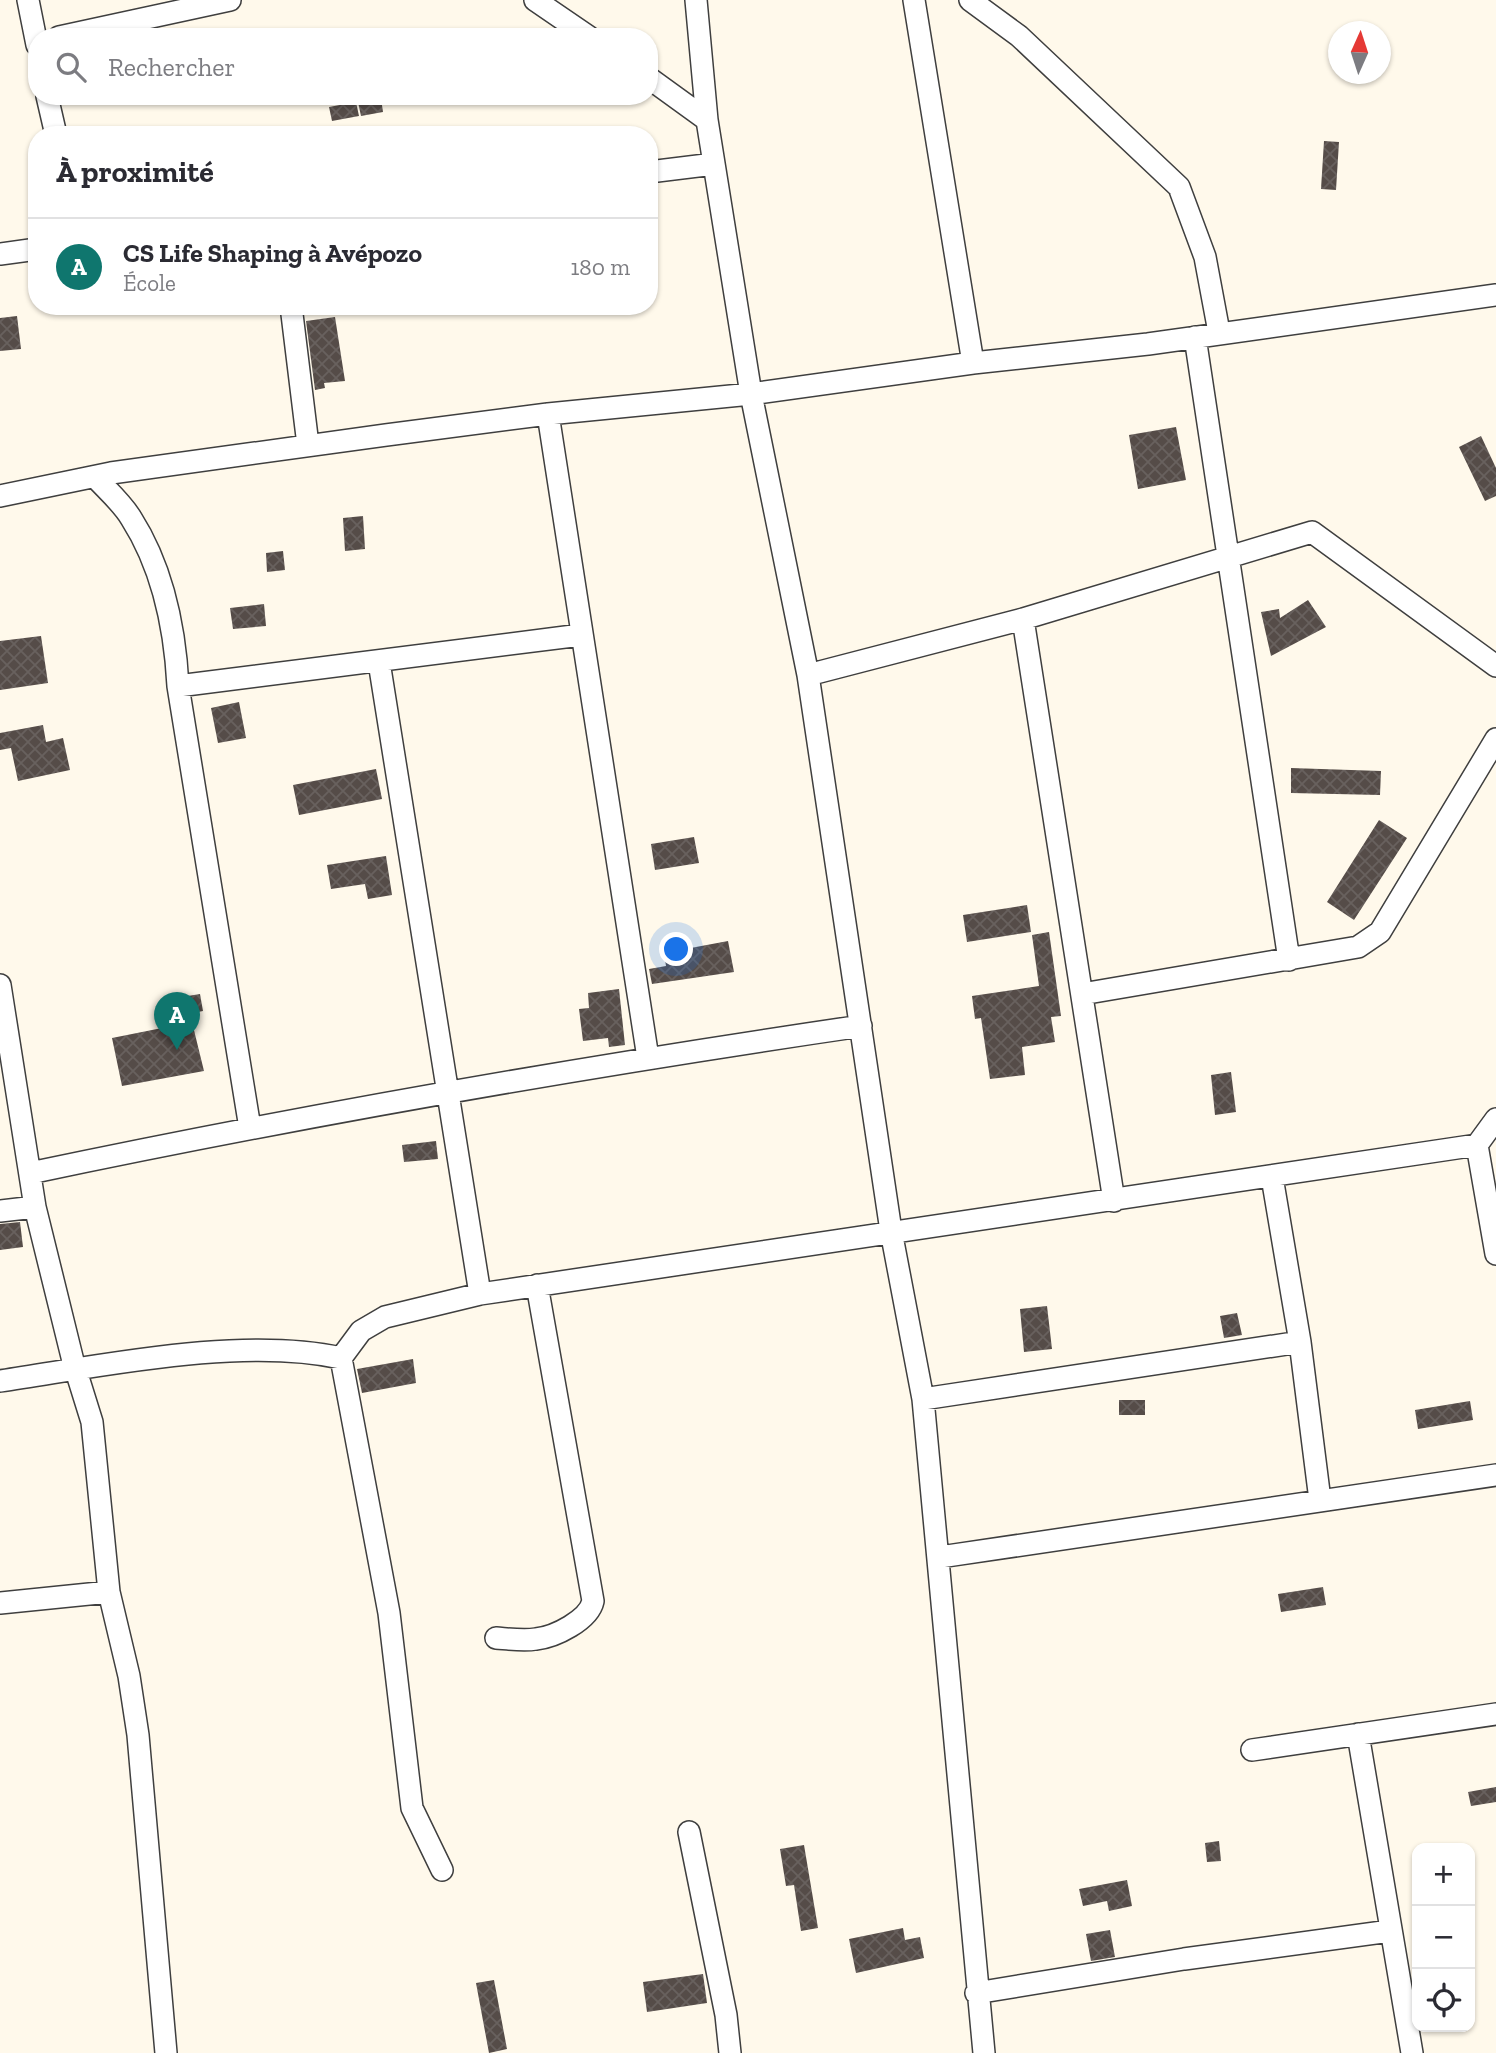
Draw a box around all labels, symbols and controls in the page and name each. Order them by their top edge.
north arrow [1328,21,1391,84]
search box [28,28,658,105]
icon: search [52,48,90,86]
text: Rechercher [108,51,235,83]
text: À proximité [56,154,214,190]
text: CS Life Shaping à Avépozo [123,237,422,269]
text: A [71,253,87,281]
text: 180 m [570,253,630,281]
text: École [123,269,176,297]
your location [659,932,693,966]
pin: A [154,992,200,1050]
map controls [1412,1843,1475,2032]
button: + [1412,1843,1475,1906]
button: − [1412,1906,1475,1969]
button: locate [1412,1969,1475,2032]

